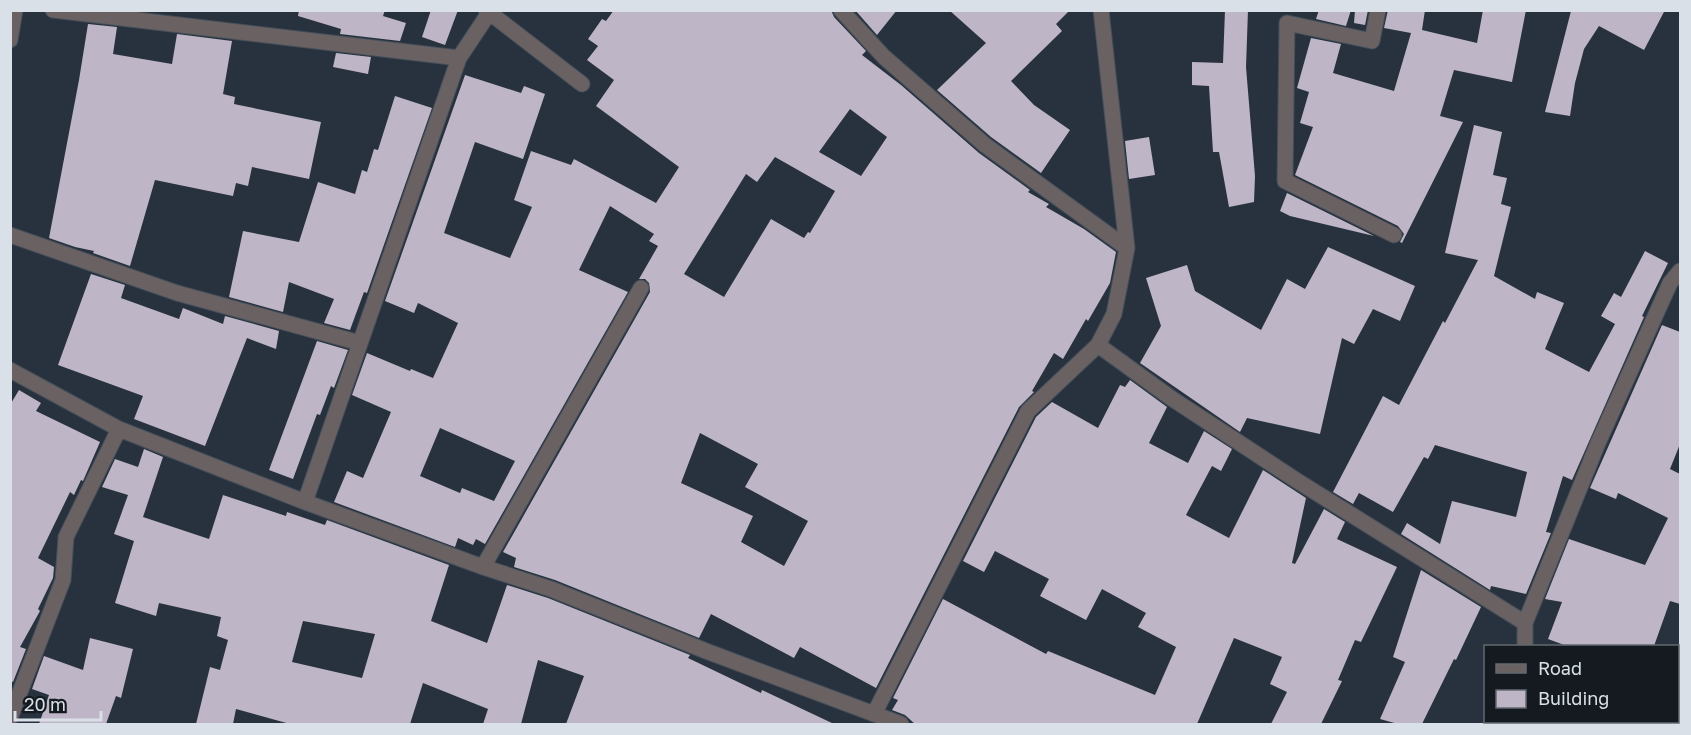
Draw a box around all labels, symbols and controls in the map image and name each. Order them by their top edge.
legend [1484,645,1679,723]
text: Road [1538,657,1582,679]
scale bar [15,684,100,722]
text: Building [1538,687,1609,709]
text: 20 m [24,693,66,715]

